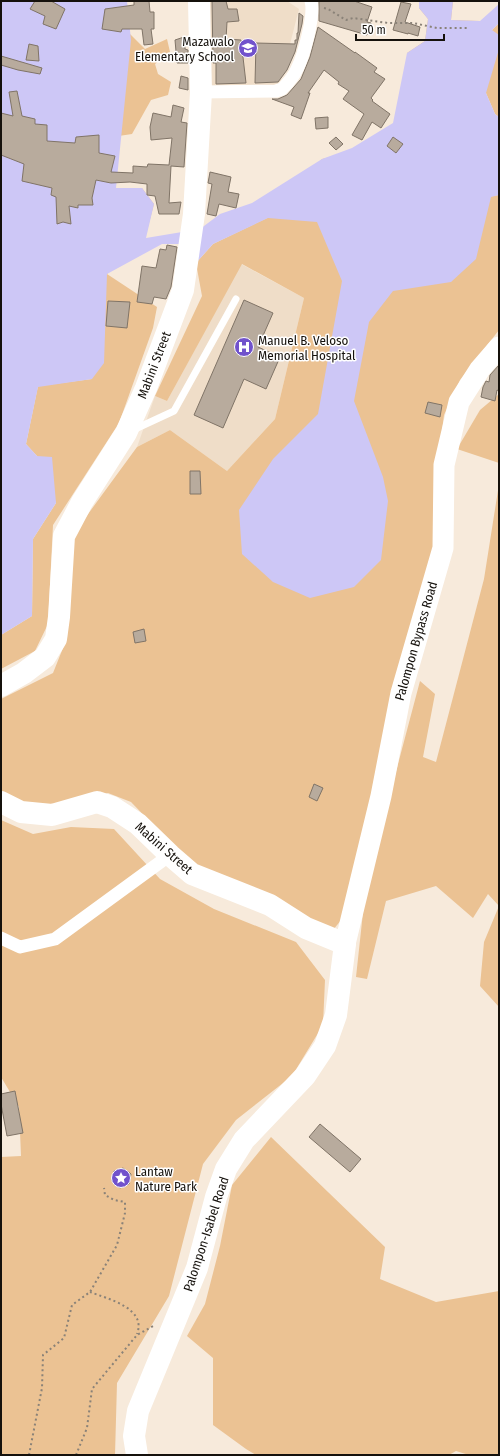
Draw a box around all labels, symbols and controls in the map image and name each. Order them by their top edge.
scale bar [356,16,444,42]
text: 50 m [362,23,386,37]
place label: Mazawalo Elementary School [135,34,235,64]
school or university icon: Mazawalo Elementary School [237,37,259,59]
street label: Mabini Street [134,328,174,401]
place label: Manuel B. Veloso Memorial Hospital [258,333,356,363]
hospital icon: Manuel B. Veloso Memorial Hospital [233,336,255,358]
street label: Palompon Bypass Road [392,580,440,702]
street label: Mabini Street [132,819,196,877]
place label: Lantaw Nature Park [135,1164,198,1194]
place icon: Lantaw Nature Park [110,1167,132,1189]
street label: Palompon-Isabel Road [180,1175,232,1293]

